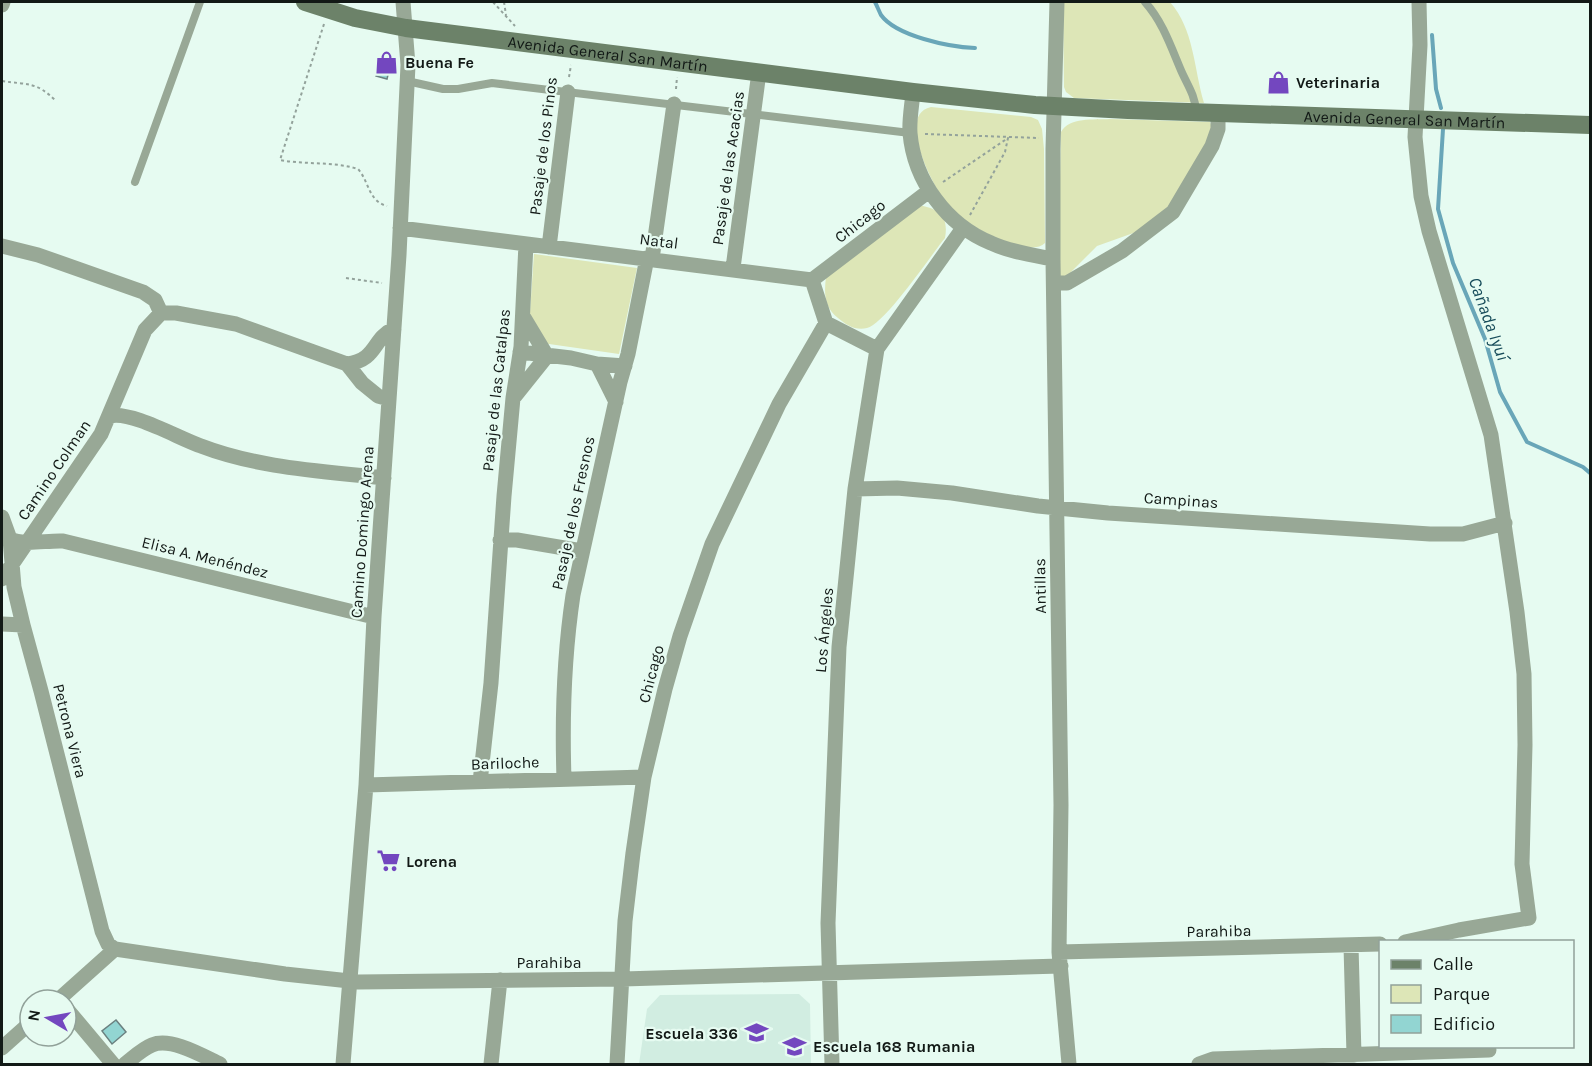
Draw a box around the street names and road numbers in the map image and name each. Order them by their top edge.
street label: Avenida General San Martín [507,31,709,76]
street label: Pasaje de los Pinos [525,76,561,216]
street label: Pasaje de las Acacias [708,90,748,246]
street label: Avenida General San Martín [1304,106,1506,132]
street label: Chicago [831,195,889,247]
street label: Natal [638,229,680,253]
street label: Pasaje de las Catalpas [478,308,514,472]
street label: Camino Colman [13,416,95,524]
street label: Pasaje de los Fresnos [547,435,599,591]
street label: Camino Domingo Arena [347,445,377,619]
street label: Campinas [1143,488,1219,512]
street label: Elisa A. Menéndez [140,532,270,582]
street label: Antillas [1030,558,1050,614]
street label: Los Ángeles [811,587,837,673]
street label: Chicago [634,643,668,705]
street label: Petrona Viera [49,682,91,780]
street label: Bariloche [470,752,540,774]
street label: Parahiba [1186,921,1252,941]
street label: Parahiba [517,953,581,972]

